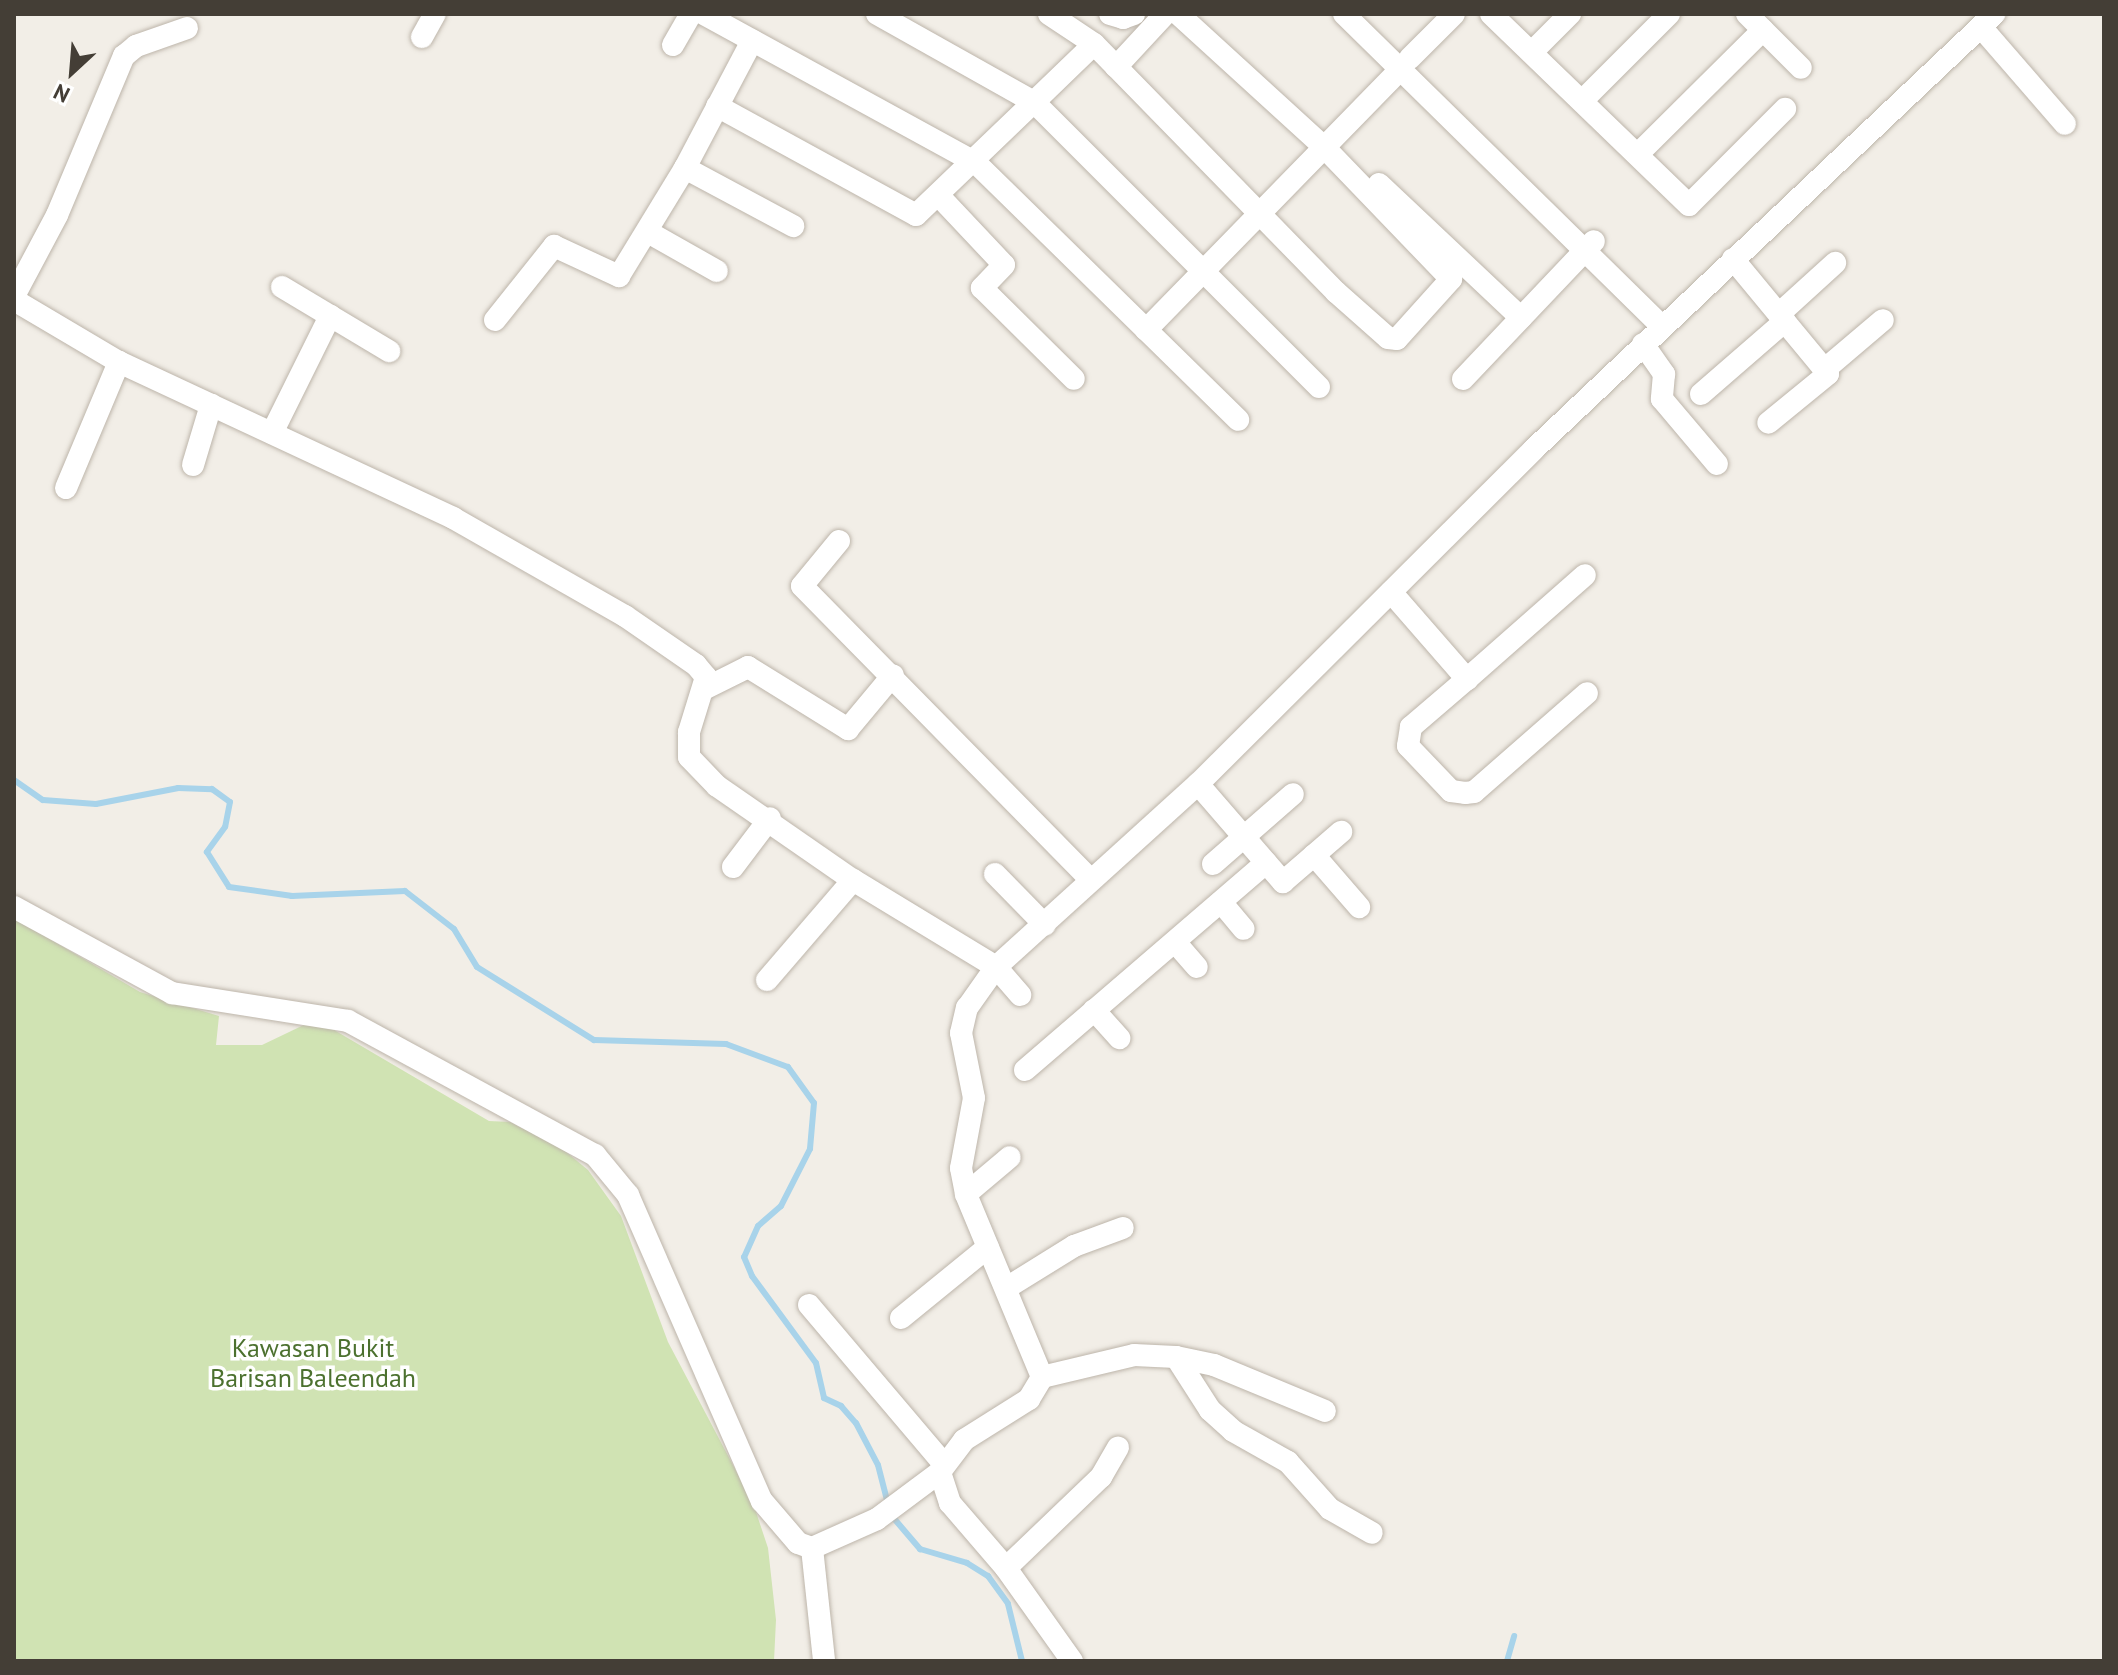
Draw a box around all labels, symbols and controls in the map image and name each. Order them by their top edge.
north arrow [32,32,112,112]
text: N [49,78,74,109]
park label: Kawasan Bukit Barisan Baleendah [210,1332,416,1394]

